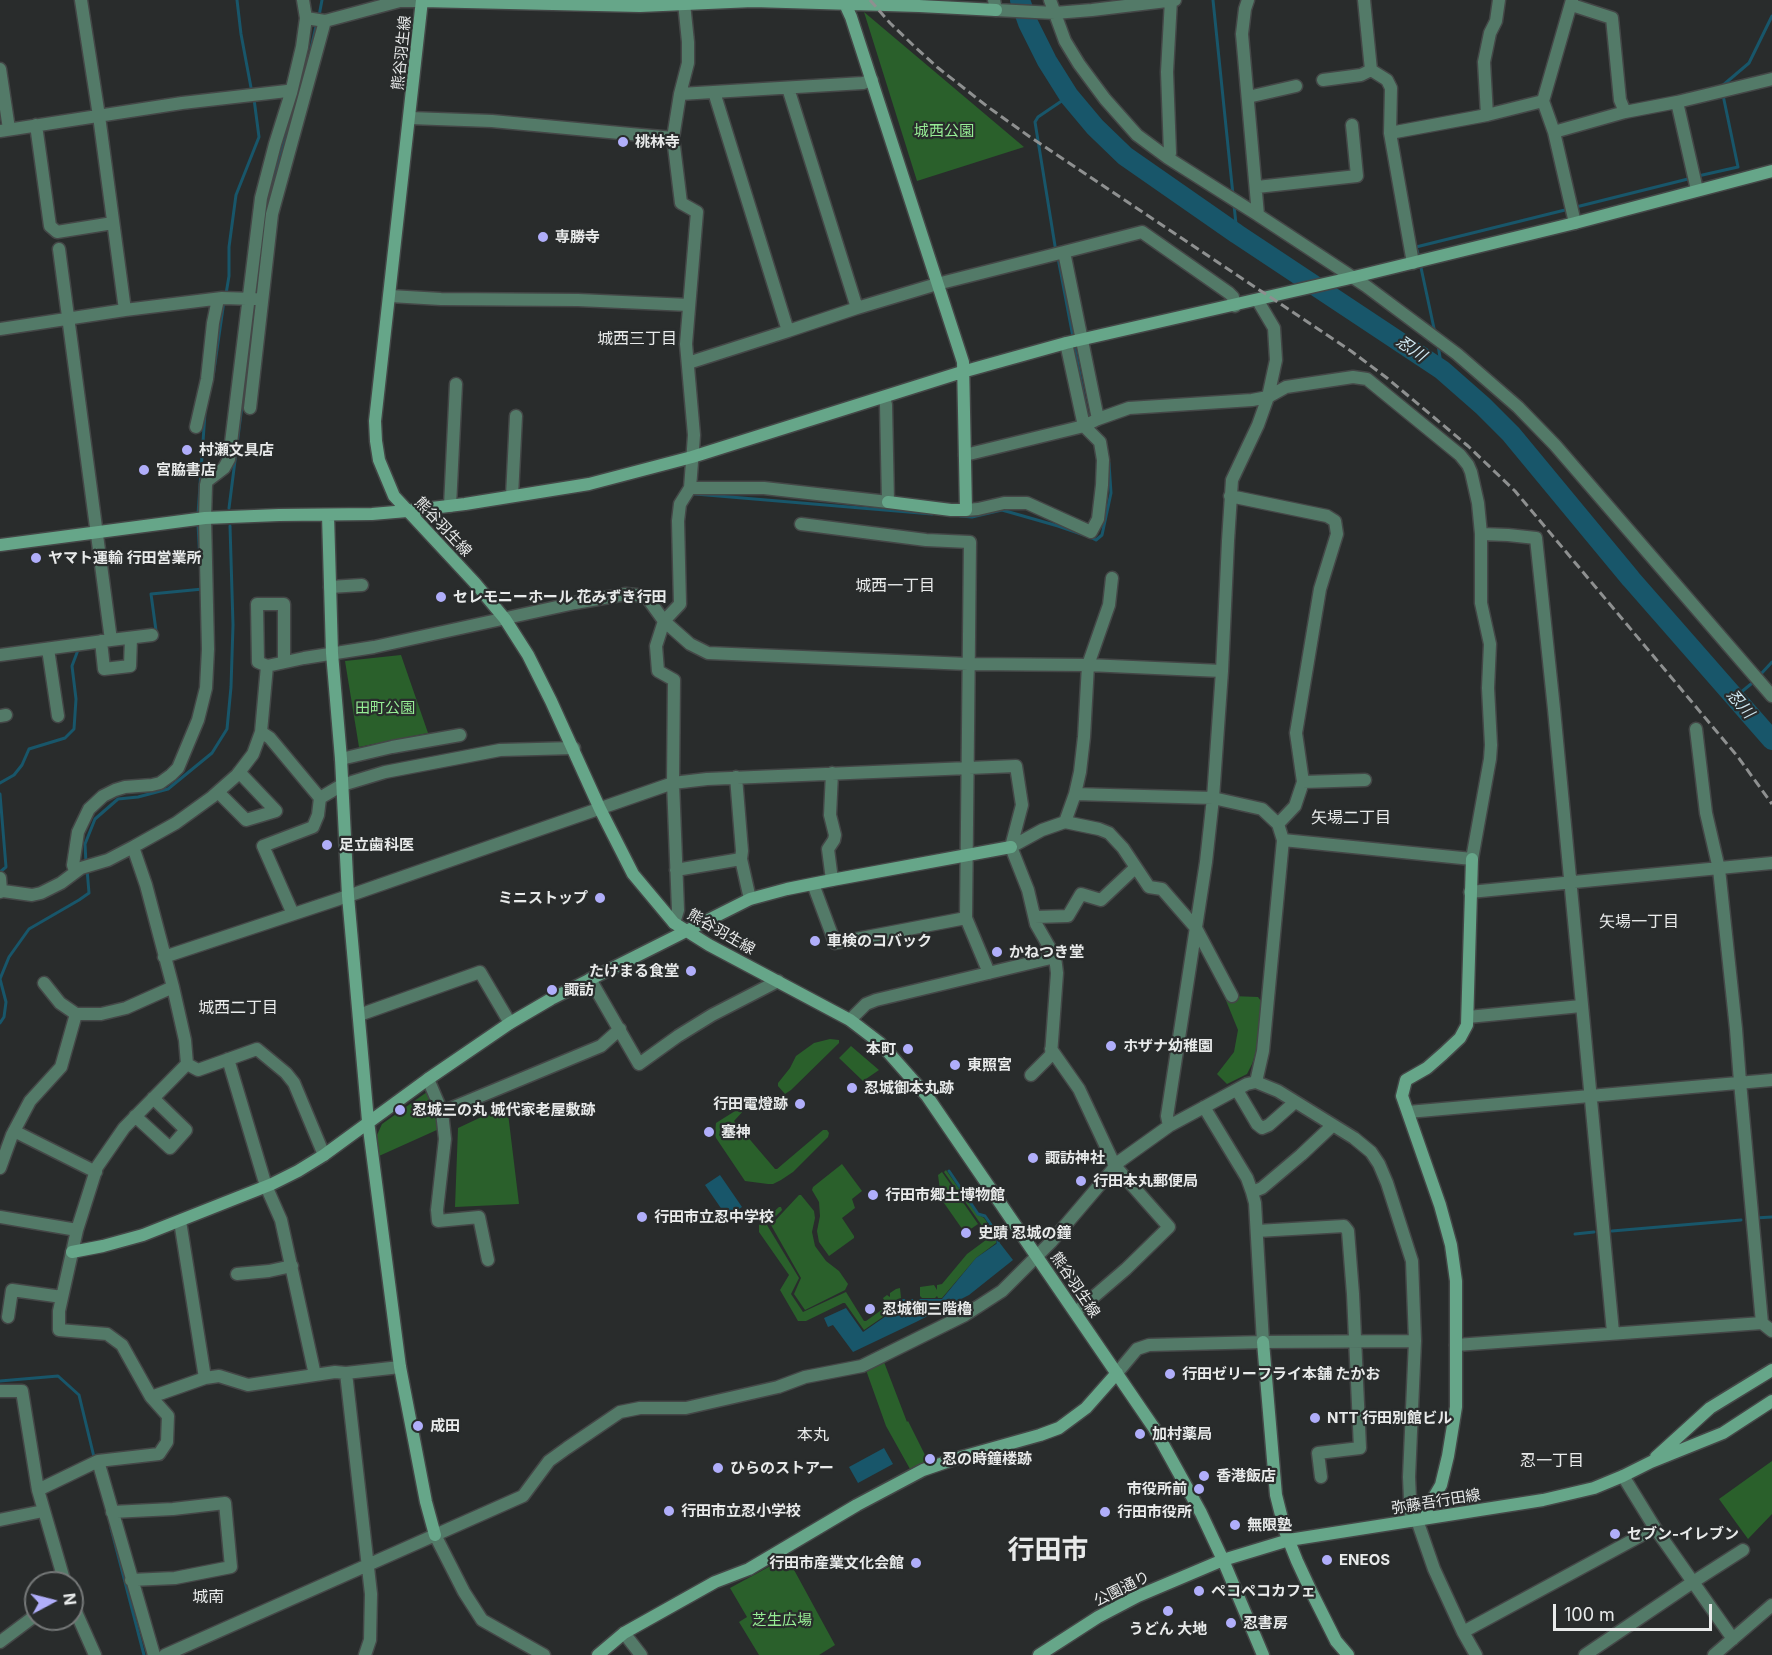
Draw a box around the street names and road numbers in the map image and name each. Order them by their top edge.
street label: 熊谷羽生線 [389,15,415,91]
street label: 熊谷羽生線 [411,493,475,561]
street label: 熊谷羽生線 [684,905,758,959]
street label: 熊谷羽生線 [1047,1249,1103,1321]
street label: 弥藤吾行田線 [1390,1486,1482,1518]
street label: 公園通り [1091,1568,1153,1610]

